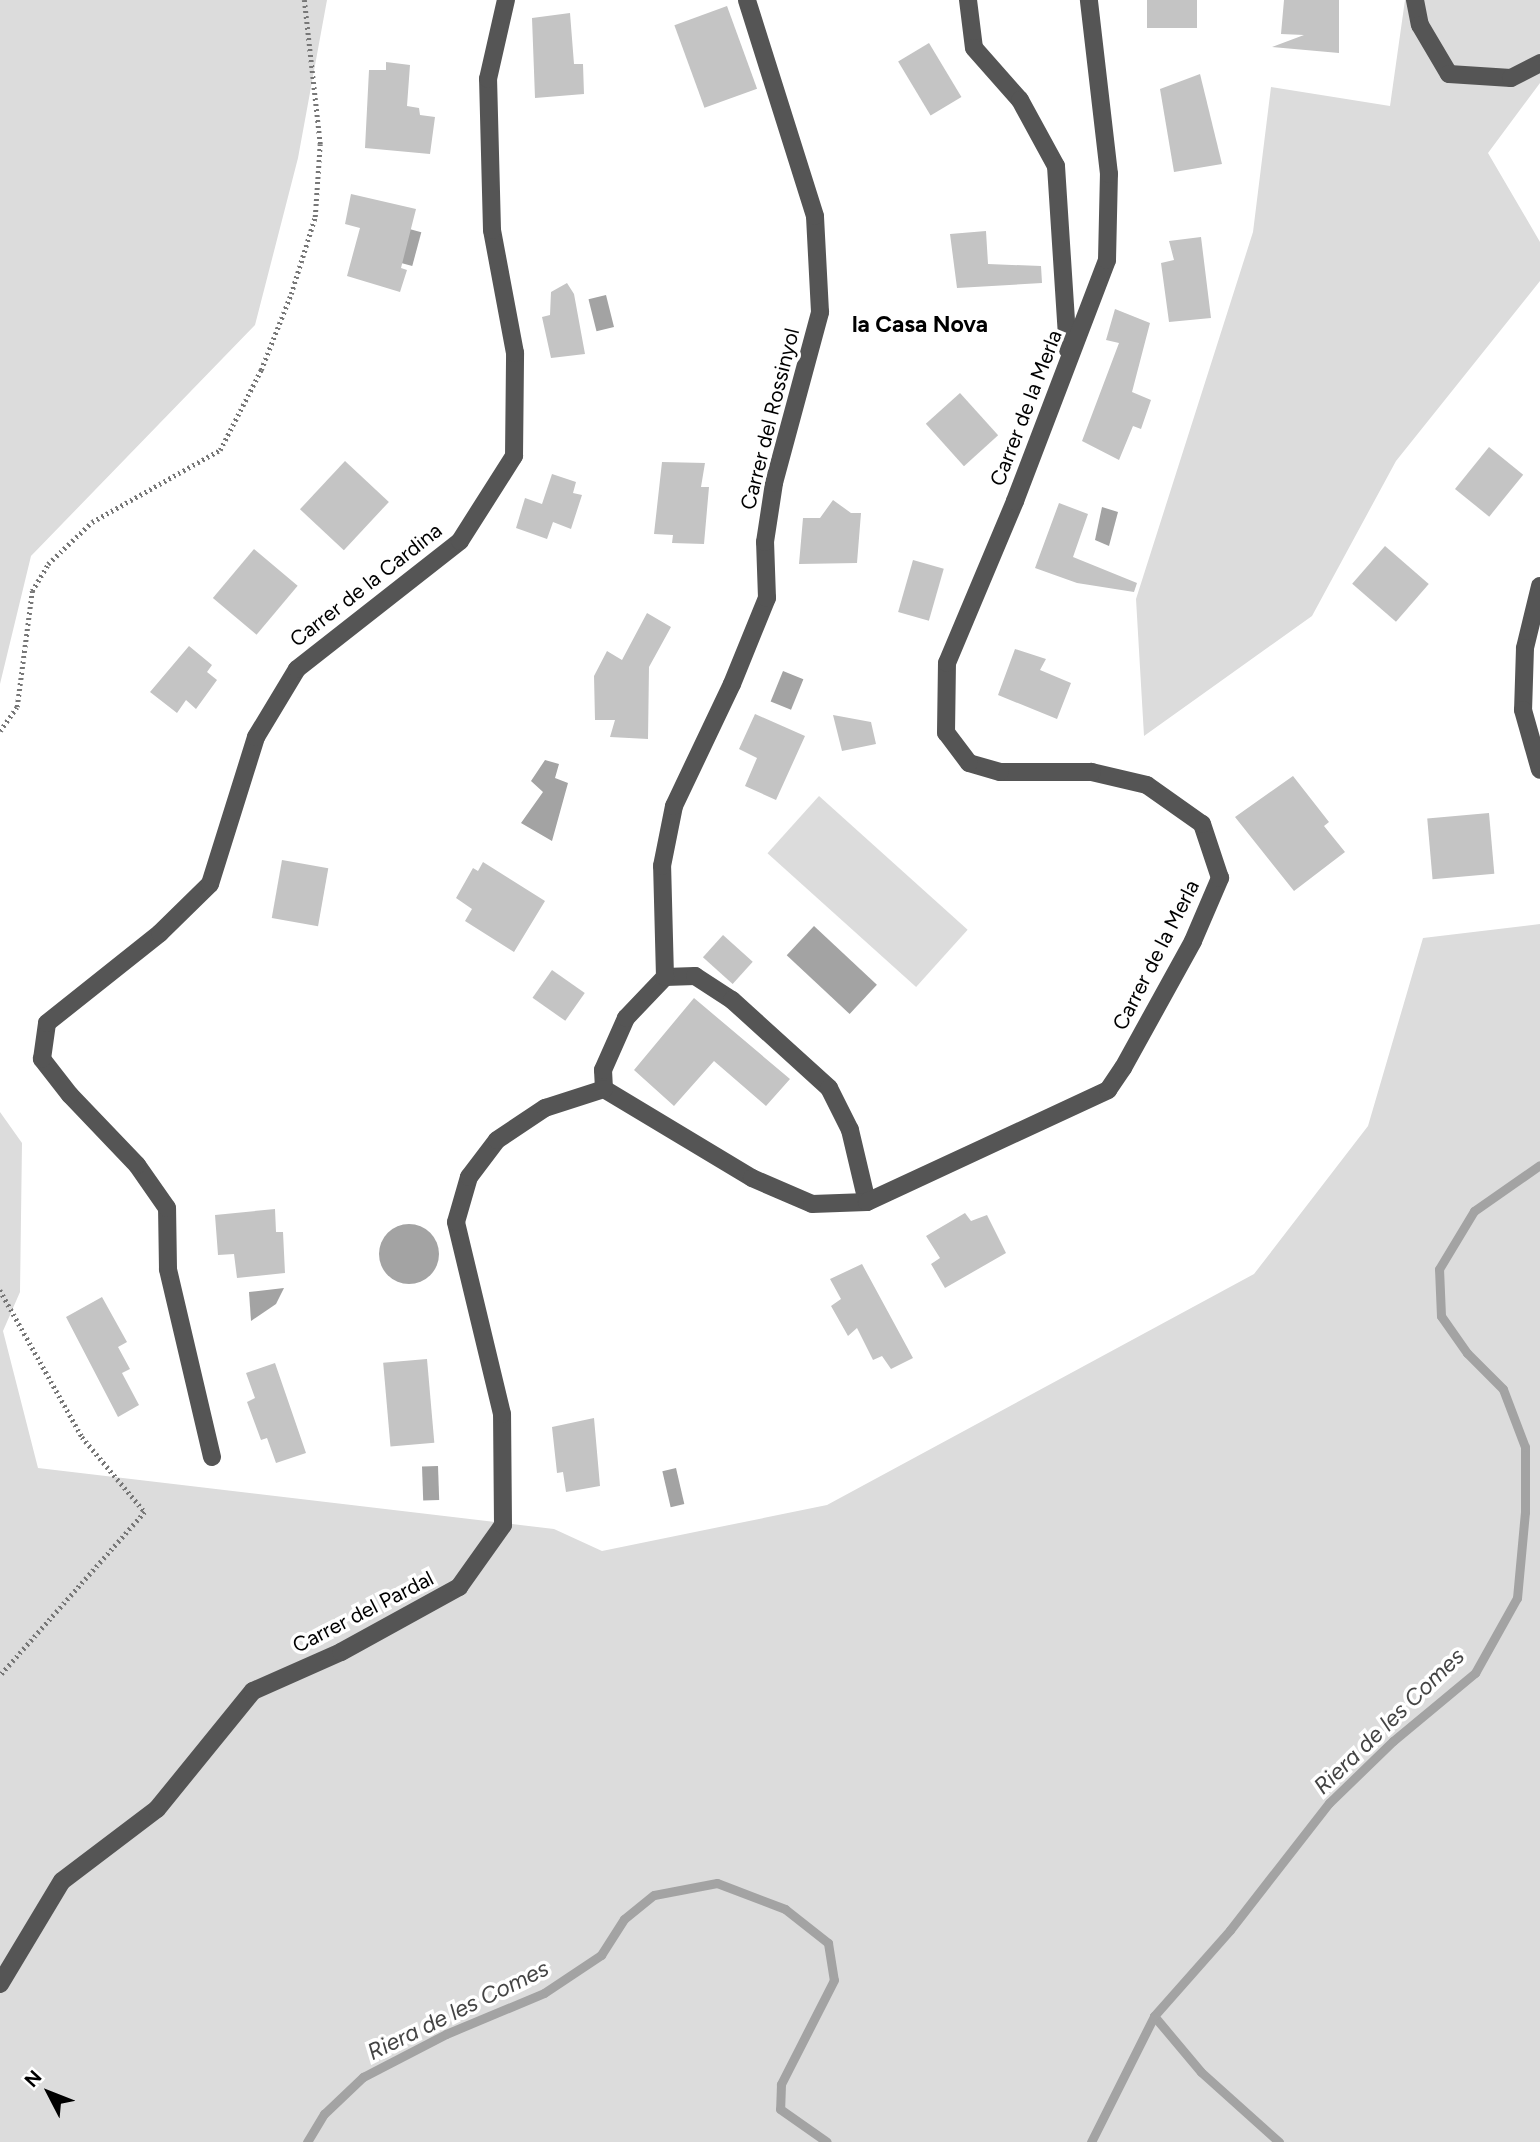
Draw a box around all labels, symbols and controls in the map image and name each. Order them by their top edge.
district label: la Casa Nova [852,310,988,338]
street label: Carrer del Rossinyol [735,326,805,512]
street label: Carrer de la Merla [985,326,1067,490]
street label: Carrer de la Cardina [285,518,447,652]
street label: Carrer de la Merla [1107,876,1205,1034]
street label: Carrer del Pardal [288,1566,438,1658]
water label: Riera de les Comes [1308,1642,1470,1800]
water label: Riera de les Comes [363,1954,553,2066]
north arrow [14,2058,84,2128]
text: N [20,2065,46,2092]

